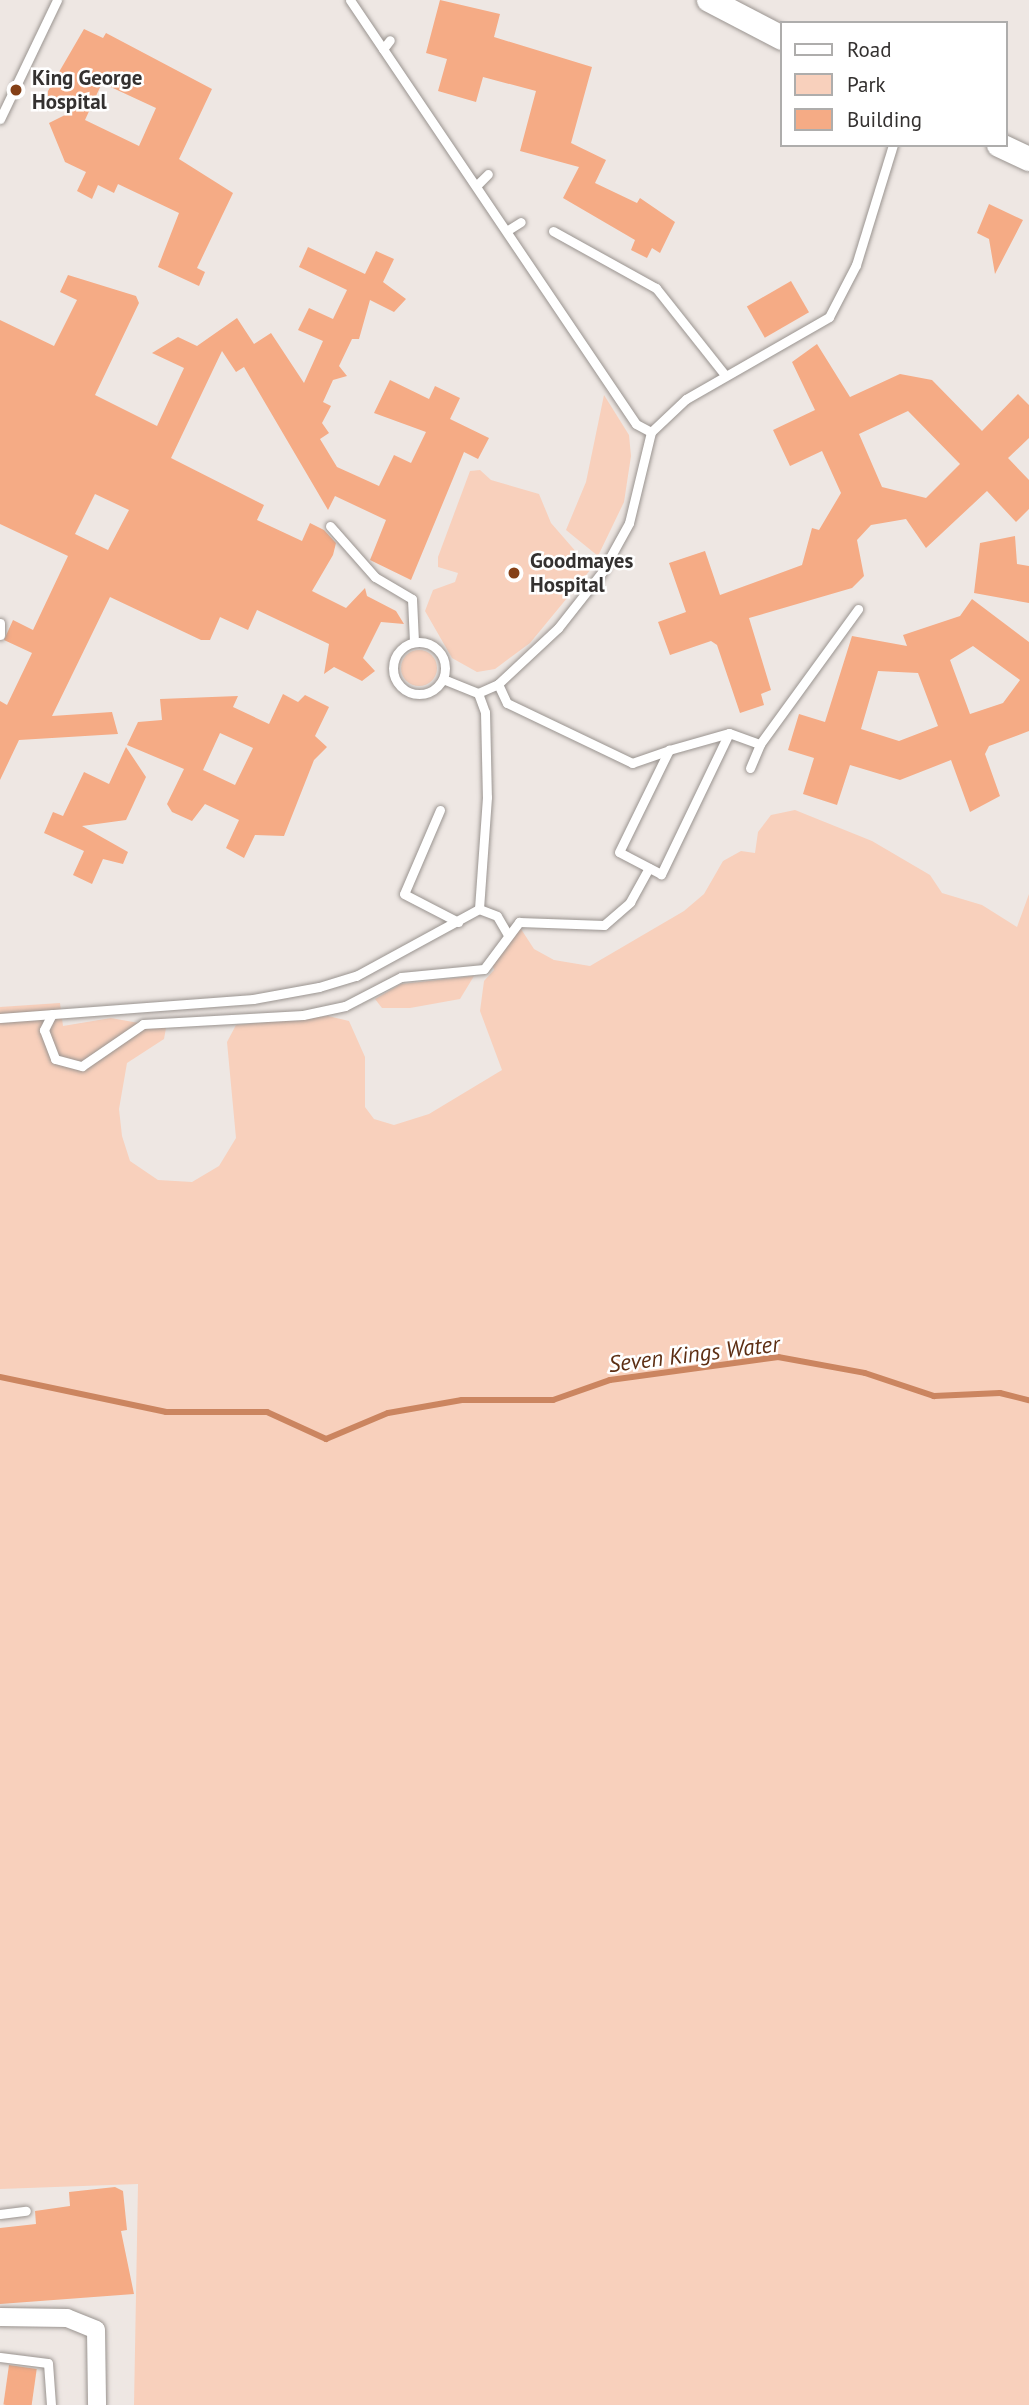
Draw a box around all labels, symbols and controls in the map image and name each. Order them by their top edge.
legend [780,21,1008,147]
text: Road [847,36,891,63]
place label: King George Hospital [32,65,143,115]
text: Park [847,71,886,98]
marker: King George Hospital [6,80,26,100]
text: Building [847,106,922,133]
place label: Goodmayes Hospital [530,548,633,598]
marker: Goodmayes Hospital [504,563,524,583]
water label: Seven Kings Water [607,1330,781,1378]

